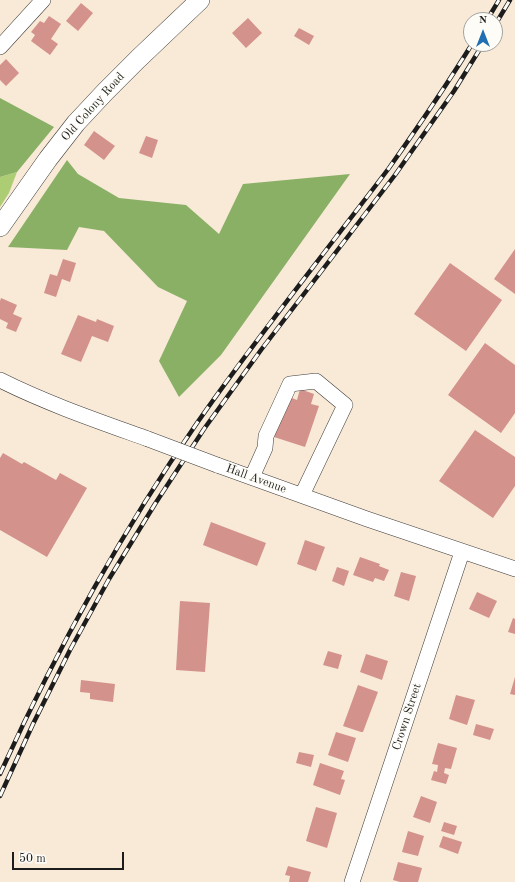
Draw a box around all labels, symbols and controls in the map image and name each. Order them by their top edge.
north arrow [463,12,503,52]
text: N [479,15,487,26]
street label: Old Colony Road [58,70,128,144]
street label: Hall Avenue [224,461,288,497]
street label: Crown Street [389,682,425,752]
scale bar [14,844,126,870]
text: 50 m [19,853,46,865]

